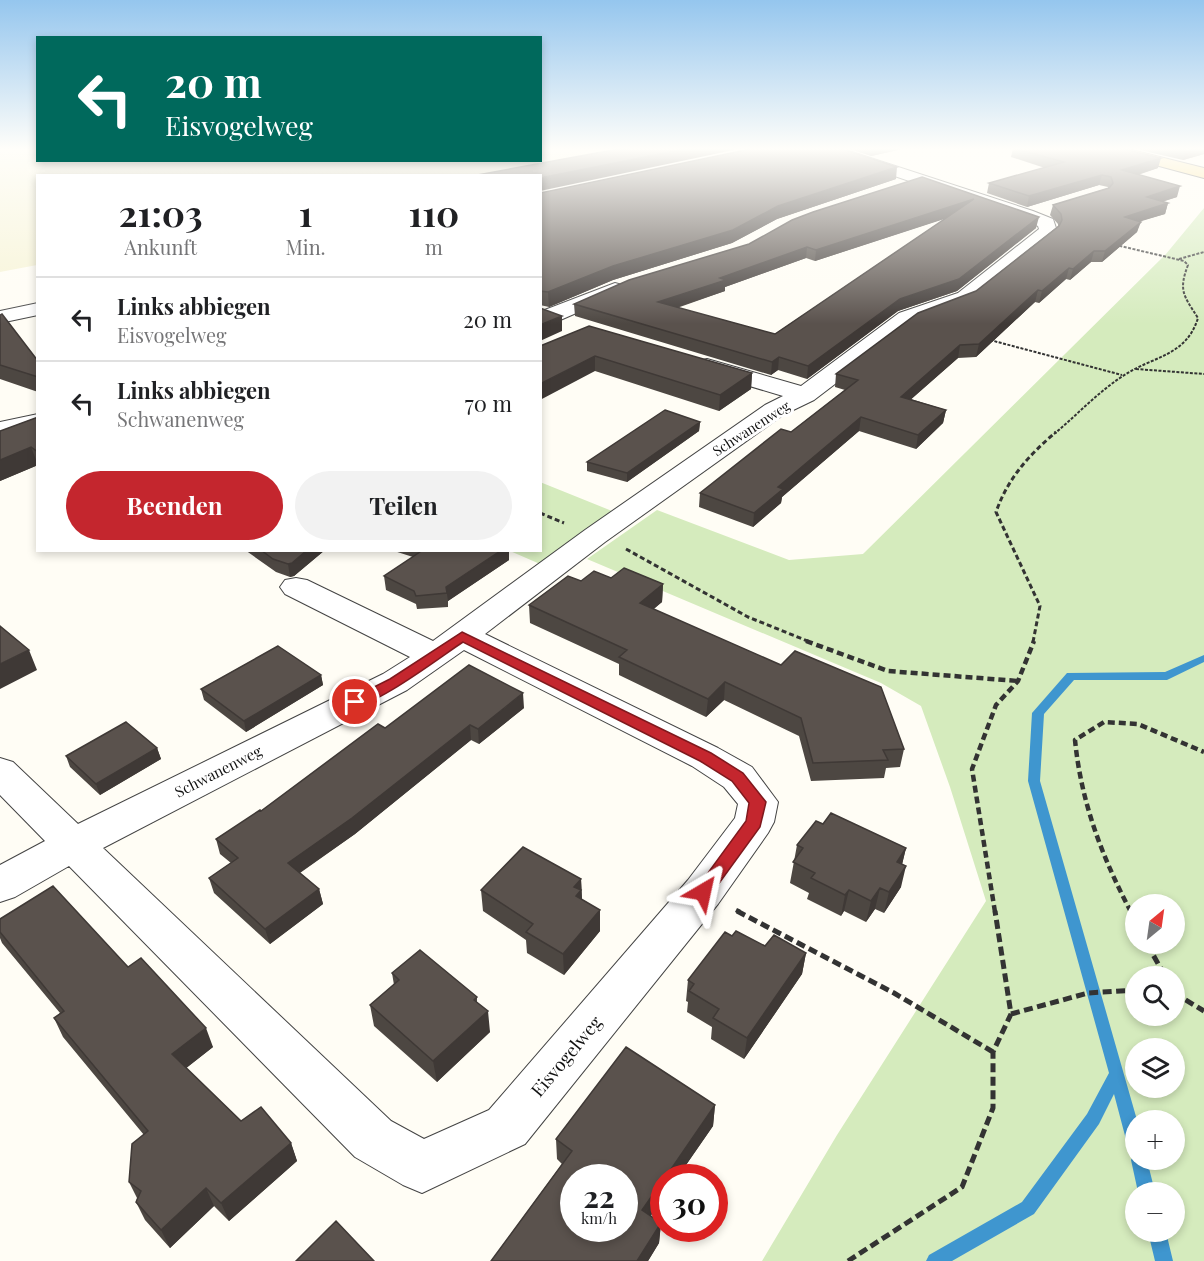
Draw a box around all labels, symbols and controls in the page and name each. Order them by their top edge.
text: 20 m [165,53,262,109]
icon: left [66,60,144,138]
text: Eisvogelweg [165,107,313,143]
text: 21:03 [119,188,203,236]
text: 1 [299,188,312,236]
text: 110 [408,188,459,236]
text: Ankunft [124,233,197,260]
text: Min. [285,233,326,260]
text: m [425,233,443,260]
text: Links abbiegen [117,291,271,321]
icon: left [66,303,99,336]
text: 20 m [463,304,512,334]
text: Eisvogelweg [117,321,227,348]
text: Links abbiegen [117,375,271,405]
icon: left [66,387,99,420]
text: 70 m [465,388,512,418]
street label: Schwanenweg [709,395,794,460]
text: Schwanenweg [117,405,244,432]
button: Beenden [66,471,283,540]
button: Teilen [295,471,512,540]
pin [329,676,380,727]
icon: arrive [338,685,371,718]
street label: Schwanenweg [171,740,265,802]
position arrow [671,860,735,924]
north arrow [1125,894,1185,954]
map controls [1125,894,1185,1242]
button: search [1125,966,1185,1026]
street label: Eisvogelweg [525,1010,607,1102]
button: layers [1125,1038,1185,1098]
button: + [1125,1110,1185,1170]
speed limit sign: 30 [650,1164,728,1242]
text: 22 [583,1176,615,1216]
button: − [1125,1182,1185,1242]
text: km/h [581,1208,617,1228]

